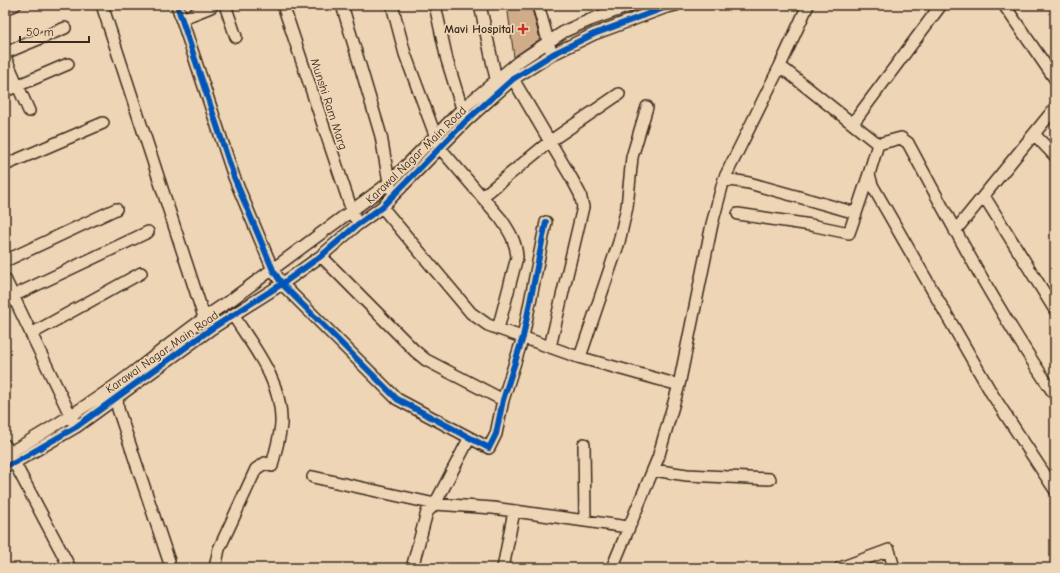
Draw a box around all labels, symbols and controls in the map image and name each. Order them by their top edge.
scale bar [20,18,89,44]
place label: Mavi Hospital [444,22,514,36]
marker: Mavi Hospital [517,23,529,35]
text: 50 m [26,25,54,39]
street label: Munshi Ram Marg [308,57,350,151]
street label: Karawal Nagar Main Road [363,103,469,207]
street label: Karawal Nagar Main Road [103,308,221,396]

